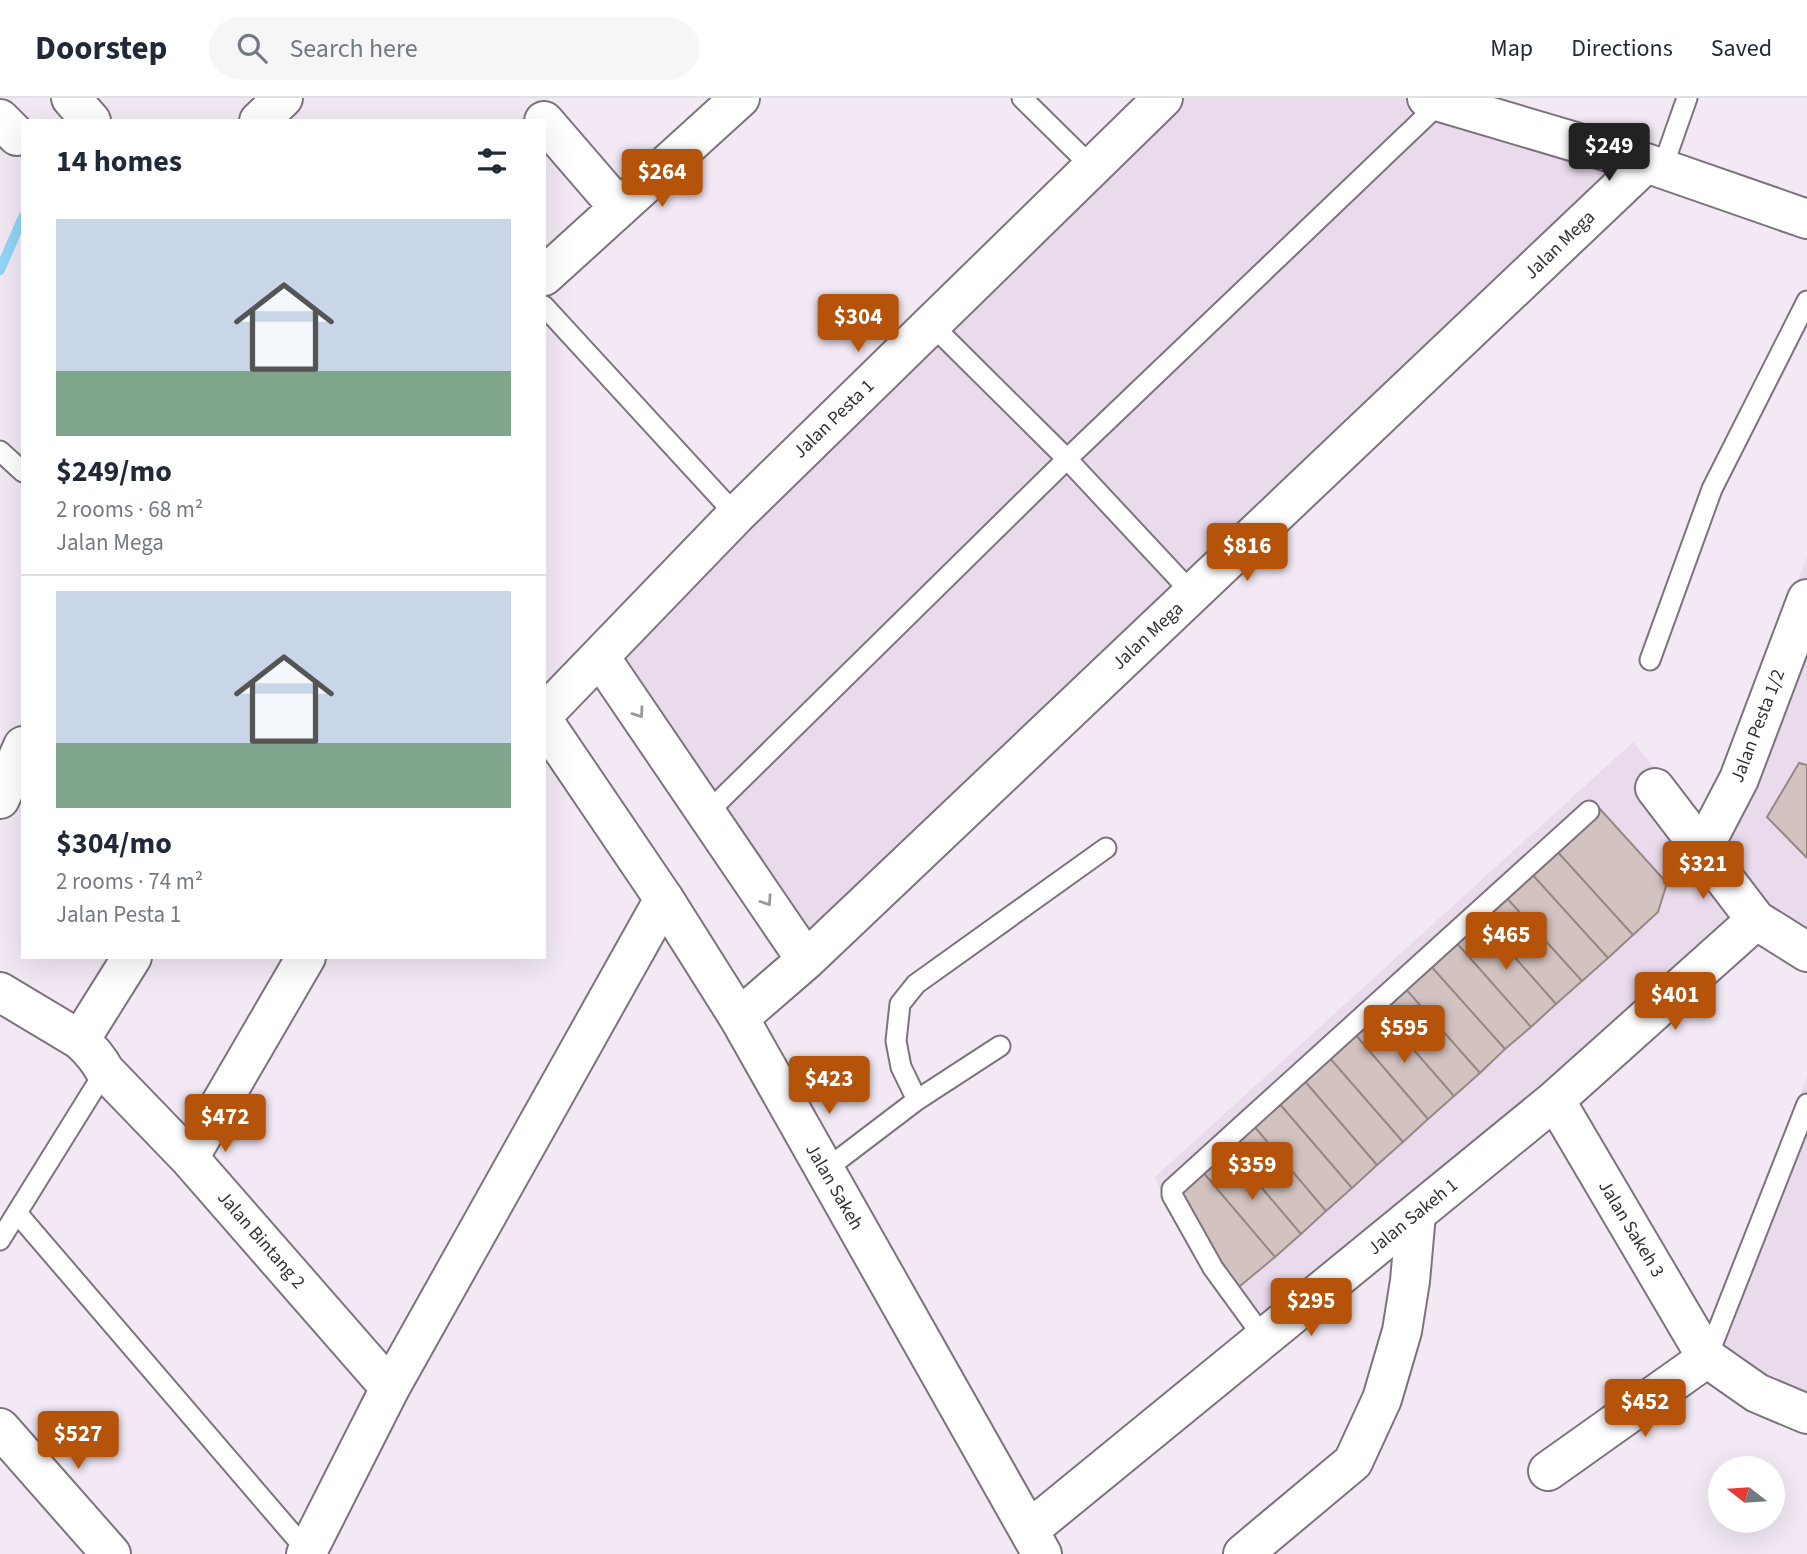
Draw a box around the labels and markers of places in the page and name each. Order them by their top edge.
pin: $249 [1568,123,1650,183]
pin: $264 [621,150,703,209]
pin: $304 [817,294,899,354]
pin: $816 [1206,524,1288,583]
pin: $321 [1662,842,1744,901]
pin: $465 [1465,912,1547,972]
pin: $401 [1634,972,1716,1032]
pin: $595 [1363,1006,1445,1065]
pin: $423 [788,1056,870,1116]
pin: $472 [184,1094,266,1154]
pin: $359 [1211,1142,1293,1202]
pin: $295 [1270,1278,1352,1338]
pin: $452 [1604,1380,1686,1439]
pin: $527 [37,1412,119,1471]

